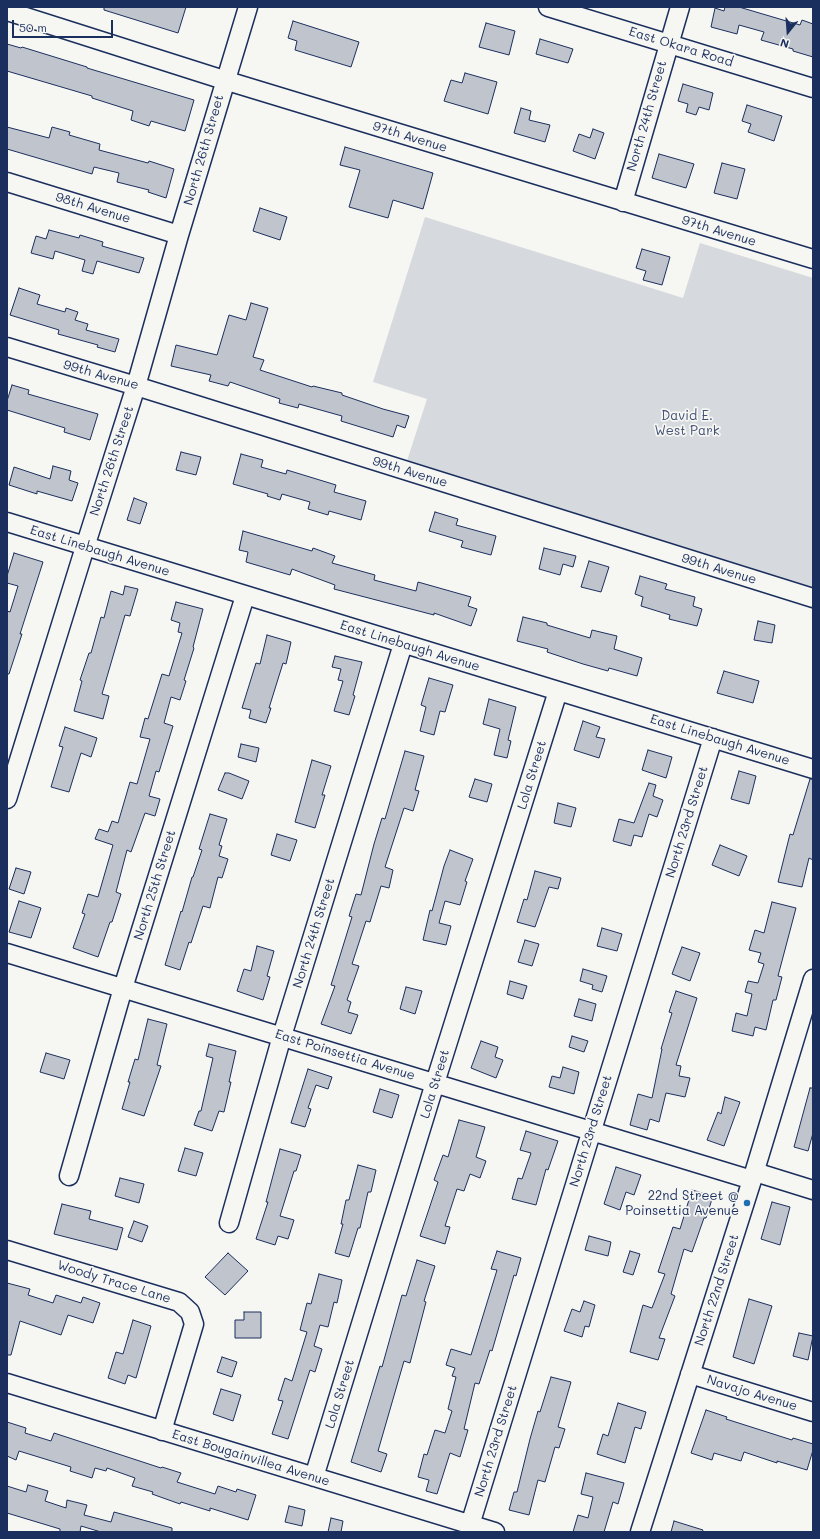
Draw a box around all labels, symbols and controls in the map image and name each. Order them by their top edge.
scale bar [14,12,115,38]
north arrow [768,12,808,52]
text: 50 m [19,19,47,35]
street label: East Okara Road [627,24,735,70]
text: N [778,36,791,52]
street label: North 24th Street [624,59,670,173]
street label: North 26th Street [181,93,227,207]
street label: 97th Avenue [371,118,449,156]
street label: 98th Avenue [54,189,132,227]
street label: 97th Avenue [680,212,758,250]
street label: 99th Avenue [62,357,140,393]
street label: North 26th Street [87,404,137,518]
park label: David E. West Park [654,408,720,439]
street label: 99th Avenue [371,453,449,491]
street label: East Linebaugh Avenue [28,522,172,580]
street label: 99th Avenue [680,550,758,588]
street label: East Linebaugh Avenue [338,617,482,675]
street label: East Linebaugh Avenue [648,711,792,769]
street label: Lola Street [514,739,550,811]
street label: North 23rd Street [663,764,711,880]
street label: North 25th Street [131,828,179,942]
street label: North 24th Street [290,876,338,990]
street label: East Poinsettia Avenue [273,1026,417,1084]
street label: Lola Street [417,1048,453,1120]
street label: North 23rd Street [567,1073,615,1189]
place label: 22nd Street @ Poinsettia Avenue [625,1188,739,1219]
marker: 22nd Street @ Poinsettia Avenue [742,1198,752,1208]
street label: North 22nd Street [692,1232,742,1348]
street label: Woody Trace Lane [55,1257,173,1307]
street label: Lola Street [322,1358,358,1430]
street label: Navajo Avenue [705,1372,799,1414]
street label: North 23rd Street [472,1383,520,1499]
street label: East Bougainvillea Avenue [170,1427,332,1489]

